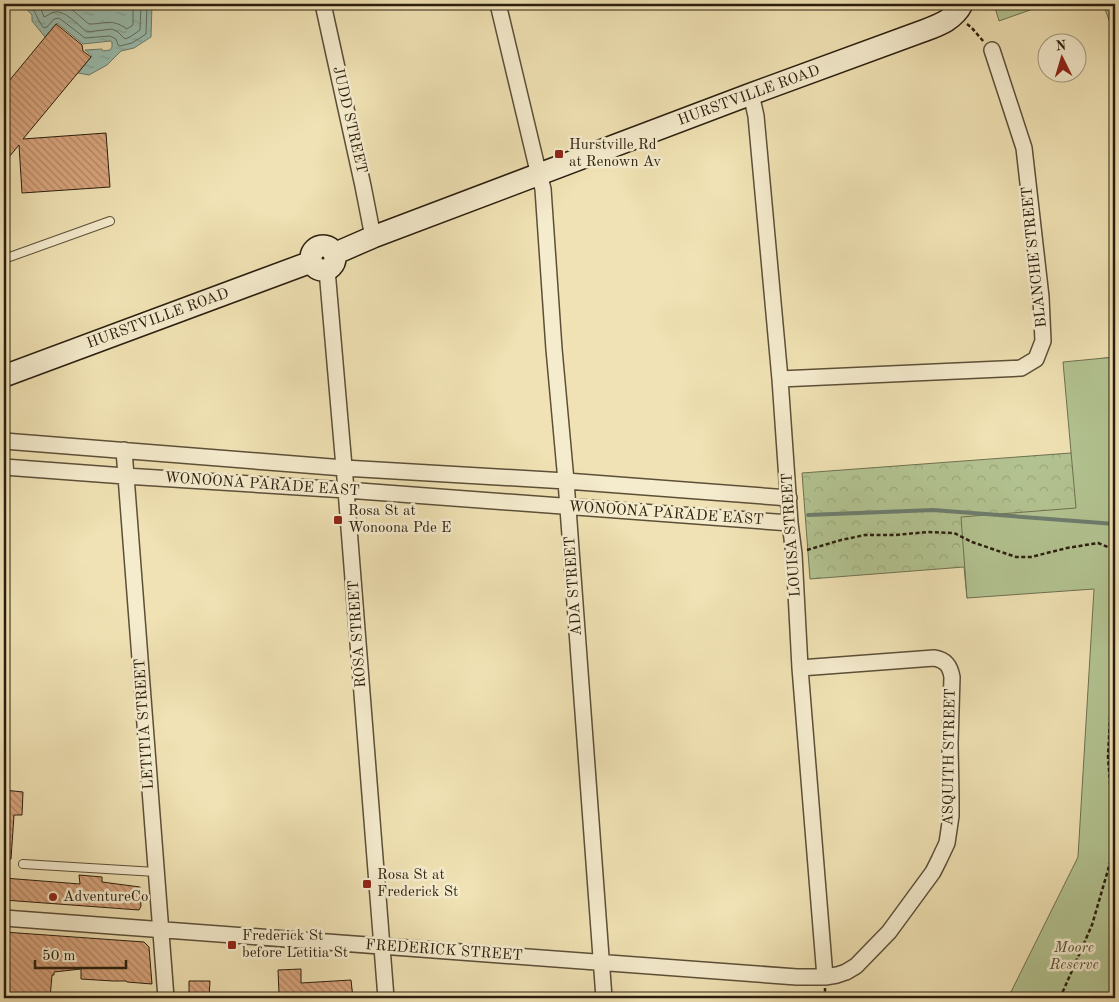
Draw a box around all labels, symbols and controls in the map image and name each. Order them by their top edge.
north arrow [1036,32,1086,82]
text: N [1055,39,1067,53]
street label: HURSTVILLE ROAD [676,63,822,129]
street label: JUDD STREET [329,65,369,175]
place label: Hurstville Rd at Renown Av [569,138,661,170]
marker: Hurstville Rd at Renown Av [553,148,565,160]
street label: BLANCHE STREET [1020,186,1050,328]
street label: HURSTVILLE ROAD [85,286,231,352]
street label: WONOONA PARADE EAST [164,471,360,499]
street label: LOUISA STREET [780,472,804,598]
street label: WONOONA PARADE EAST [568,500,764,528]
place label: Rosa St at Wonoona Pde E [348,504,451,536]
marker: Rosa St at Wonoona Pde E [332,514,344,526]
street label: ADA STREET [563,536,585,636]
street label: ROSA STREET [347,580,369,688]
street label: LETITIA STREET [133,658,157,790]
street label: ASQUITH STREET [941,688,959,826]
place label: Rosa St at Frederick St [377,868,458,900]
marker: Rosa St at Frederick St [361,878,373,890]
place label: AdventureCo [63,890,148,905]
marker: AdventureCo [47,891,59,903]
place label: Frederick St before Letitia St [242,929,348,961]
scale bar [35,937,126,969]
street label: FREDERICK STREET [365,938,523,964]
marker: Frederick St before Letitia St [226,939,238,951]
park label: Moore Reserve [1048,941,1099,973]
text: 50 m [42,949,76,964]

